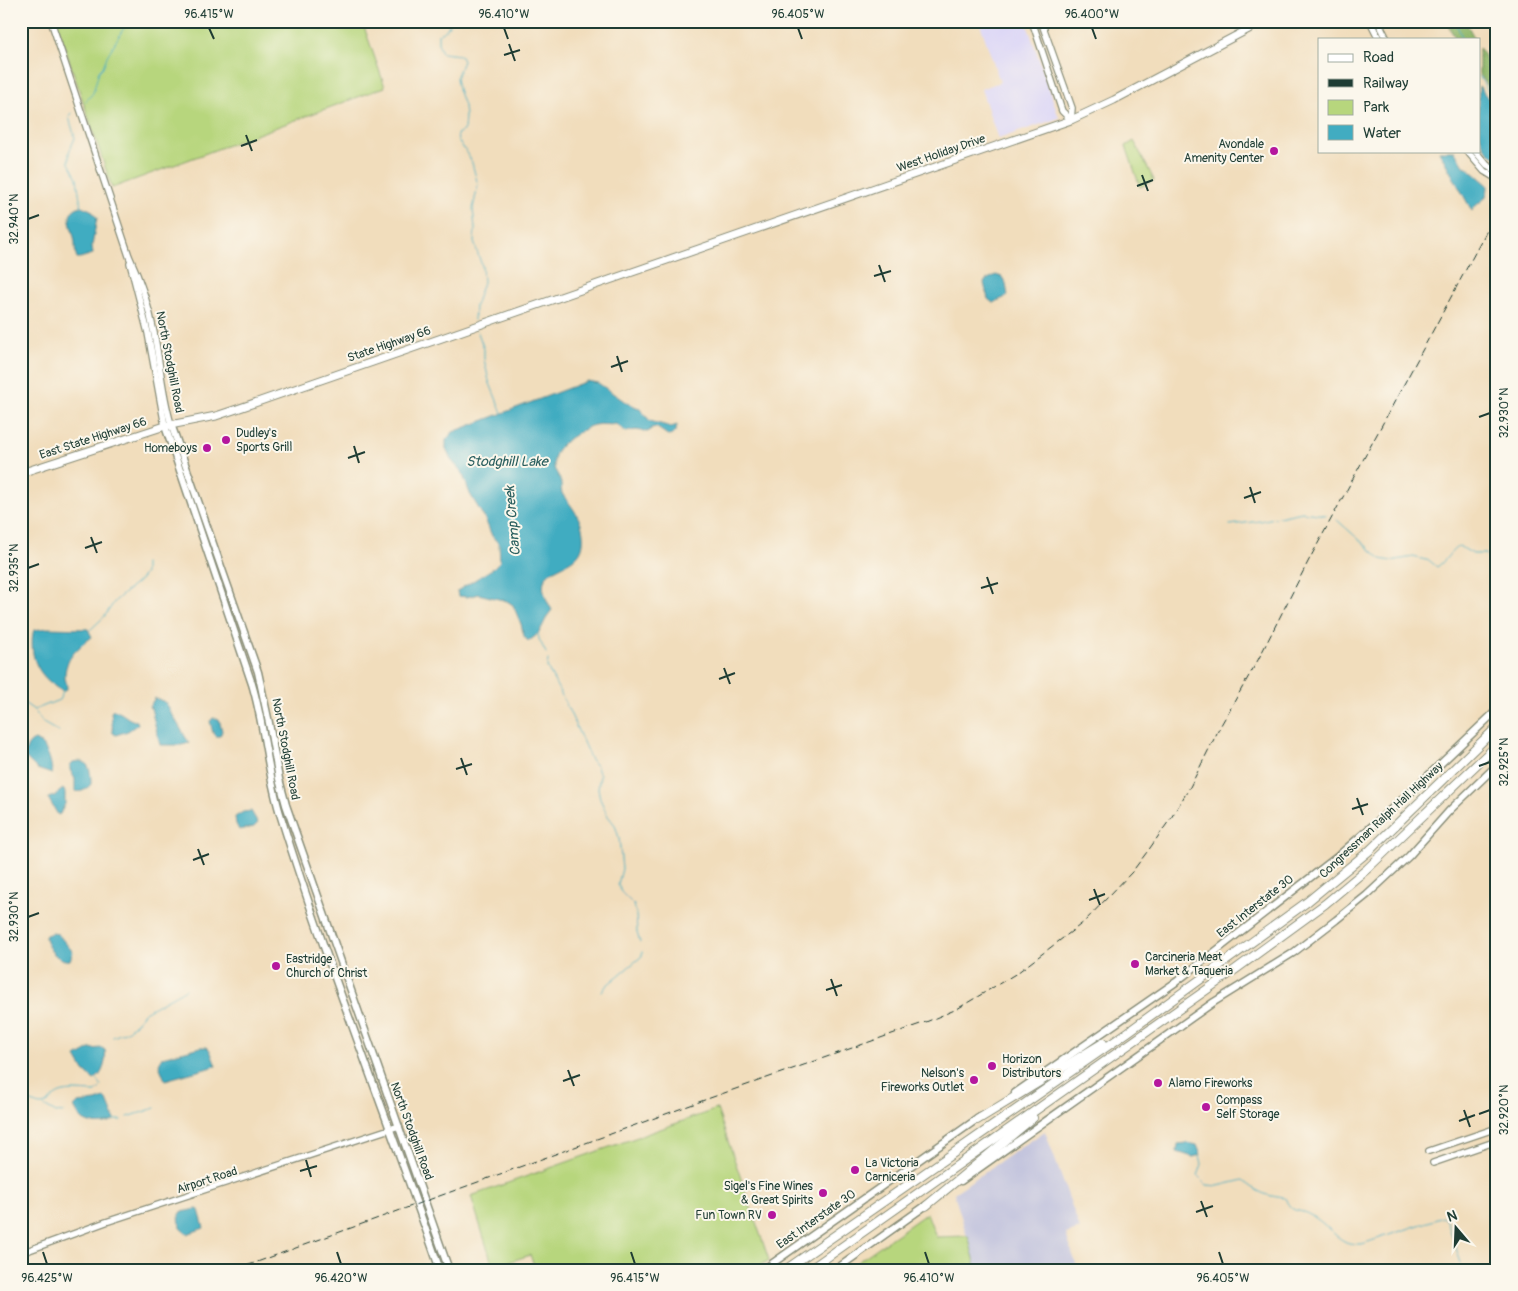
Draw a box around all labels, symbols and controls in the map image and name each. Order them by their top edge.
text: 96.415°W [184,7,234,22]
text: 96.410°W [478,7,530,22]
text: 96.405°W [772,7,824,22]
text: 96.400°W [1065,7,1119,22]
legend [1318,38,1480,152]
text: Road [1363,48,1394,67]
text: Railway [1363,74,1409,93]
text: Park [1363,98,1390,117]
text: Water [1363,124,1402,143]
street label: West Holiday Drive [895,131,988,176]
place label: Avondale Amenity Center [1184,137,1265,166]
marker: Avondale Amenity Center [1268,145,1280,157]
text: 32.940°N [7,194,22,244]
street label: North Stodghill Road [152,310,187,414]
street label: State Highway 66 [345,323,433,366]
text: 32.930°N [1497,388,1512,438]
street label: East State Highway 66 [38,414,149,463]
place label: Dudley's Sports Grill [236,426,292,455]
marker: Dudley's Sports Grill [220,434,232,446]
place label: Homeboys [144,441,198,456]
marker: Homeboys [201,442,213,454]
water label: Stodghill Lake [466,453,550,470]
water label: Camp Creek [501,484,524,557]
text: 32.935°N [7,544,22,592]
street label: North Stodghill Road [268,697,303,801]
text: 32.925°N [1497,738,1512,786]
street label: Congressman Ralph Hall Highway [1316,759,1446,882]
street label: East Interstate 30 [1214,872,1297,941]
text: 32.930°N [7,892,22,942]
place label: Carcineria Meat Market & Taqueria [1145,950,1233,979]
place label: Eastridge Church of Christ [286,952,367,981]
marker: Carcineria Meat Market & Taqueria [1129,958,1141,970]
marker: Eastridge Church of Christ [270,960,282,972]
place label: Horizon Distributors [1002,1052,1062,1081]
marker: Horizon Distributors [986,1060,998,1072]
place label: Nelson's Fireworks Outlet [881,1066,965,1095]
marker: Nelson's Fireworks Outlet [968,1074,980,1086]
place label: Alamo Fireworks [1168,1076,1253,1091]
marker: Alamo Fireworks [1152,1077,1164,1089]
street label: North Stodghill Road [387,1080,436,1182]
text: 32.920°N [1497,1085,1512,1135]
place label: Compass Self Storage [1216,1093,1279,1122]
marker: Compass Self Storage [1200,1101,1212,1113]
place label: La Victoria Carniceria [865,1156,919,1185]
street label: Airport Road [175,1164,239,1197]
marker: La Victoria Carniceria [849,1164,861,1176]
place label: Sigel's Fine Wines & Great Spirits [724,1179,814,1208]
street label: East Interstate 30 [774,1186,859,1252]
marker: Sigel's Fine Wines & Great Spirits [817,1187,829,1199]
north arrow [1430,1204,1480,1254]
text: N [1445,1207,1459,1226]
place label: Fun Town RV [695,1208,762,1223]
marker: Fun Town RV [766,1209,778,1221]
text: 96.425°W [21,1271,73,1286]
text: 96.420°W [314,1271,368,1286]
text: 96.415°W [610,1271,660,1286]
text: 96.410°W [903,1271,955,1286]
text: 96.405°W [1197,1271,1249,1286]

